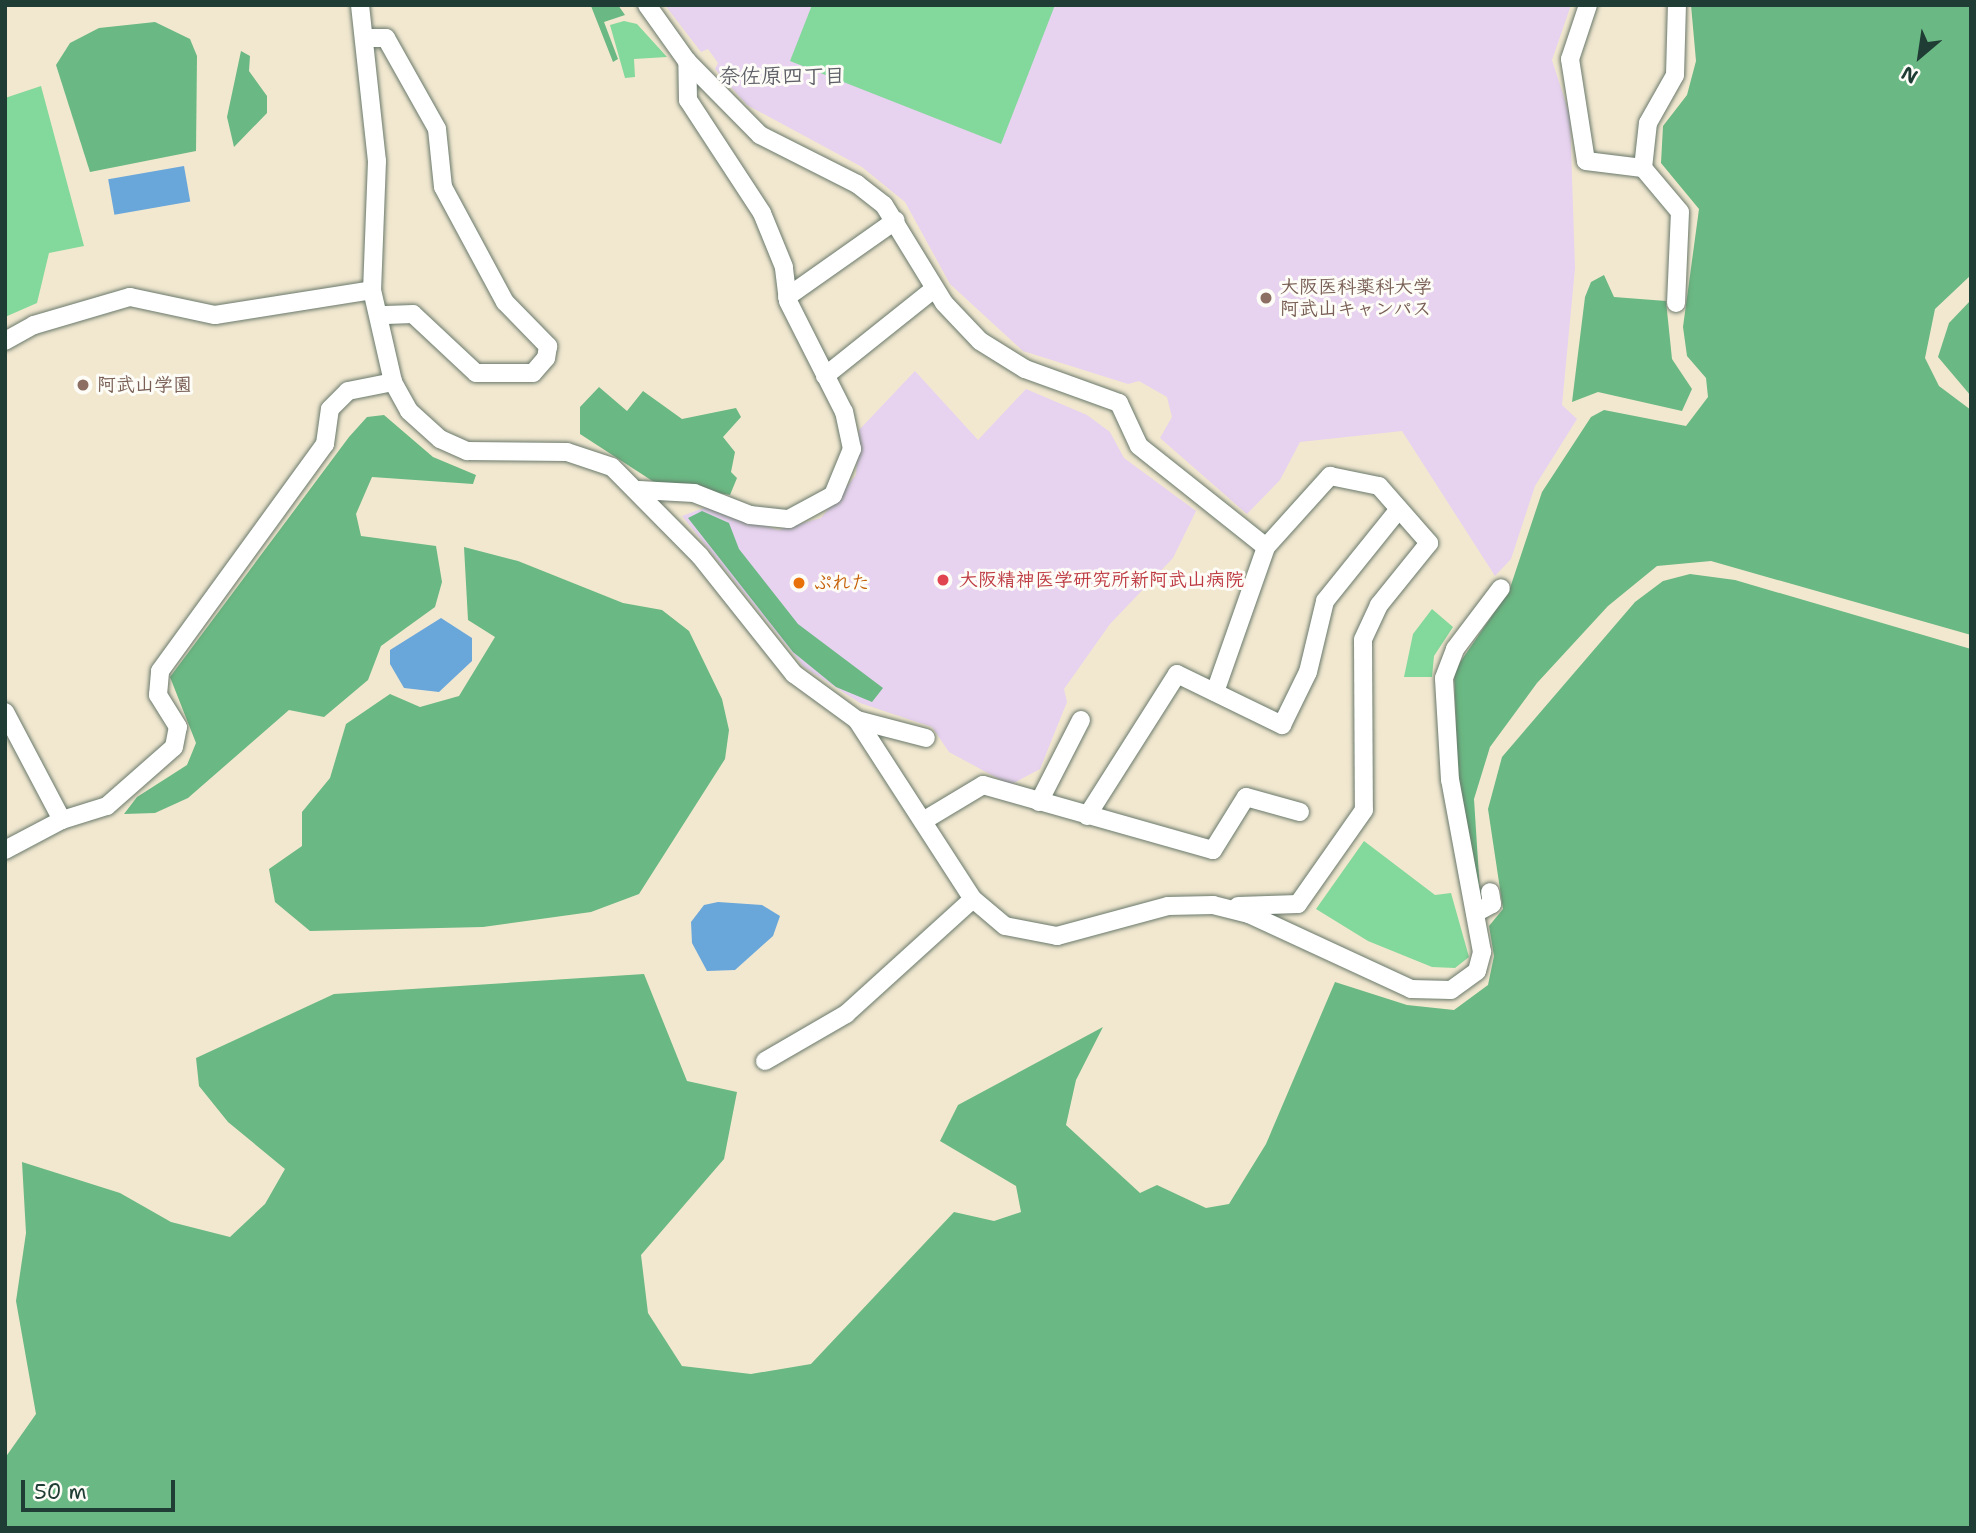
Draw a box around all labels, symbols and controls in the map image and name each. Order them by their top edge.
north arrow [1885,21,1955,91]
text: N [1897,60,1922,89]
district label: 奈佐原四丁目 [719,63,845,89]
place label: 大阪医科薬科大学 阿武山キャンパス [1280,276,1432,320]
marker: 大阪医科薬科大学 阿武山キャンパス [1258,290,1274,306]
place label: 阿武山学園 [97,374,192,396]
marker: 阿武山学園 [75,377,91,393]
place label: 大阪精神医学研究所新阿武山病院 [959,569,1244,591]
marker: 大阪精神医学研究所新阿武山病院 [933,570,953,590]
place label: ぷれた [813,572,870,594]
marker: ぷれた [791,575,807,591]
scale bar [24,1466,178,1510]
text: 50 m [34,1478,87,1506]

